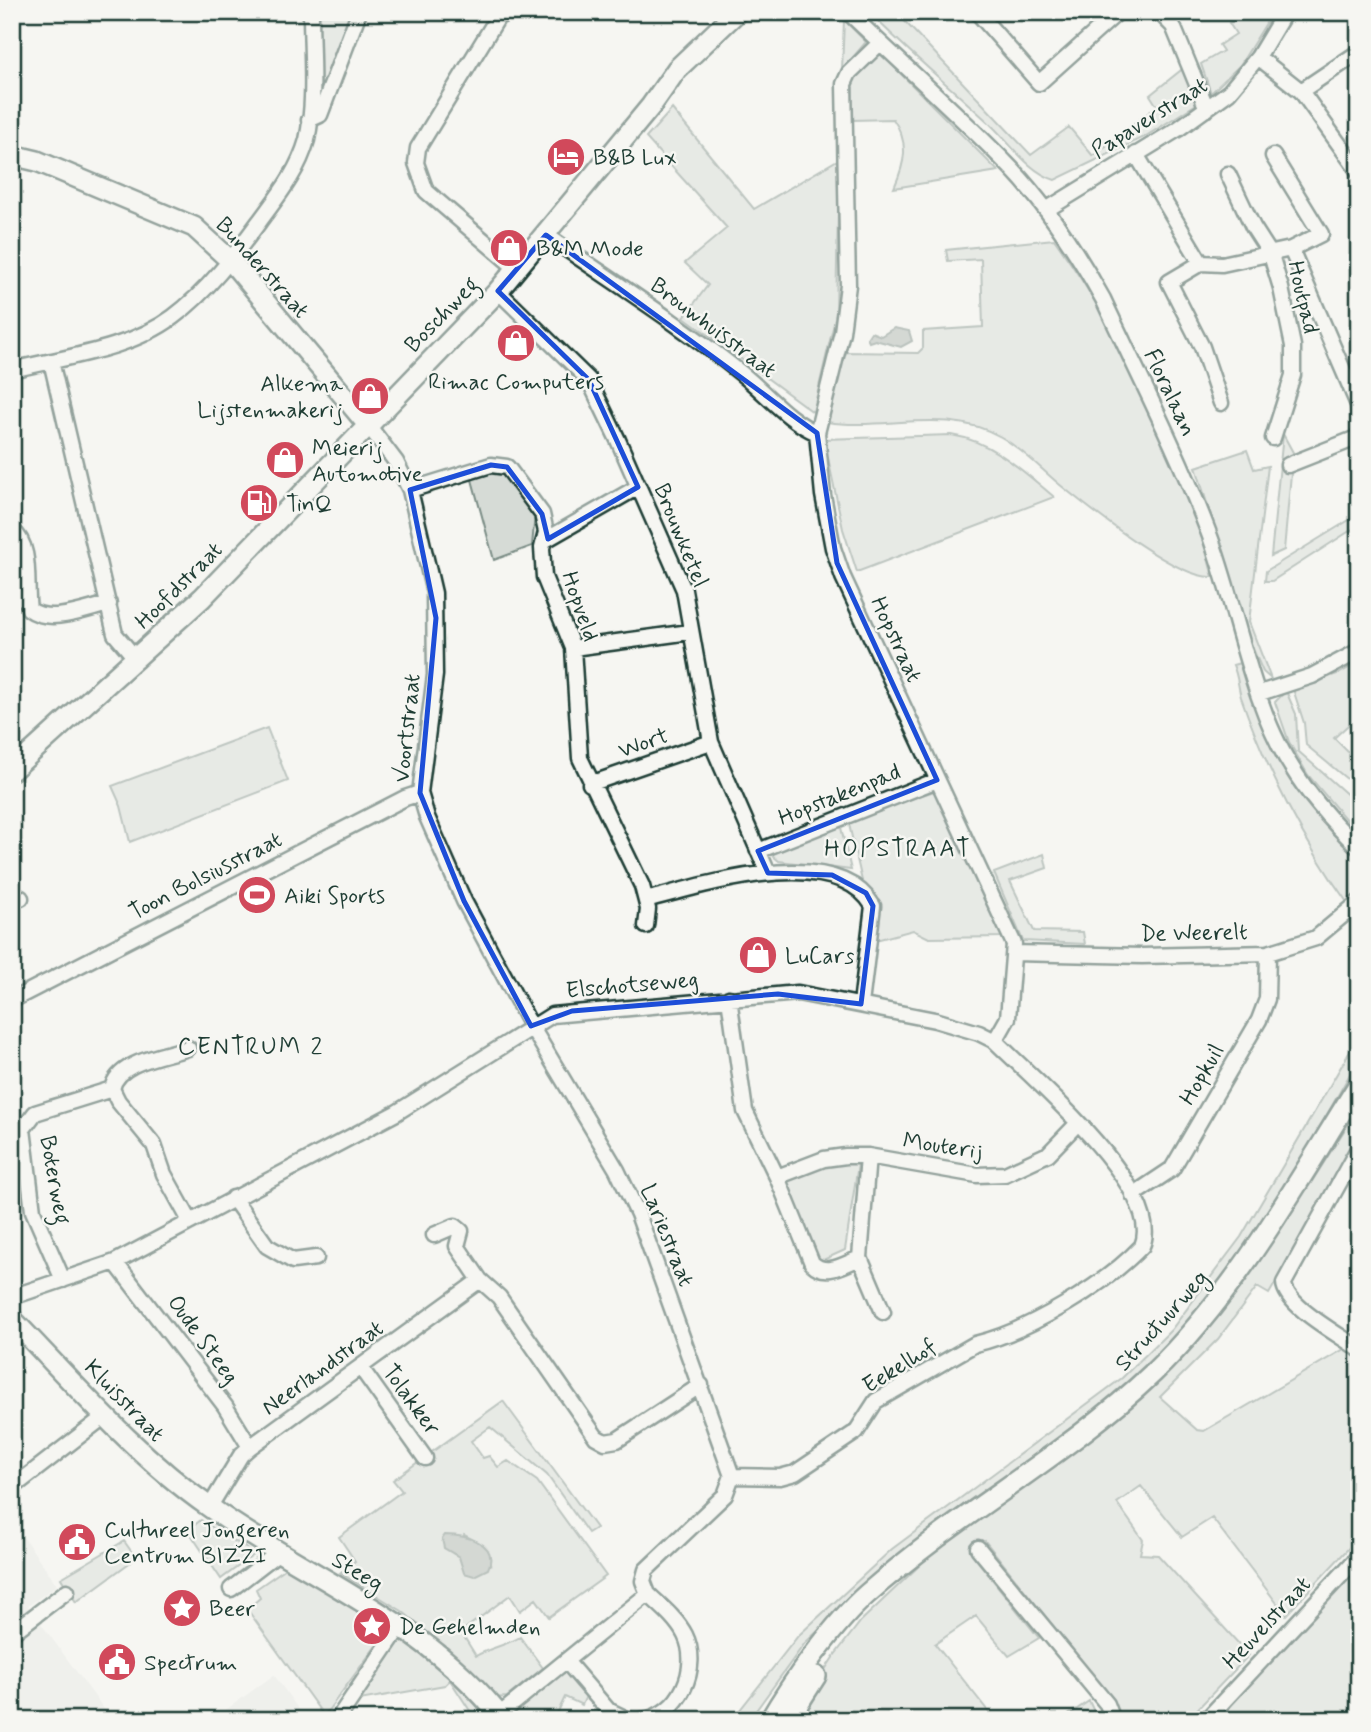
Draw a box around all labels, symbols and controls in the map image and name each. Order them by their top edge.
street label: Papaverstraat [1086,71,1214,166]
hotel icon: B&B Lux [545,136,587,178]
place label: B&B Lux [593,144,677,174]
street label: Bunderstraat [208,211,315,325]
shop icon: B&M Mode [488,227,530,269]
place label: B&M Mode [536,235,644,265]
street label: Houtpad [1279,258,1325,337]
street label: Boschweg [399,271,488,361]
street label: Brouwhuisstraat [644,271,782,386]
shop icon: Rimac Computers [495,322,537,364]
street label: Floralaan [1136,344,1202,441]
place label: Rimac Computers [428,368,604,398]
place label: Alkema Lijstenmakerij [197,370,343,426]
shop icon: Alkema Lijstenmakerij [349,375,391,417]
place label: Meierij Automotive [312,434,423,490]
shop icon: Meierij Automotive [264,439,306,481]
street label: Brouwketel [646,479,715,592]
fuel station icon: TinQ [238,482,280,524]
place label: TinQ [286,490,333,520]
street label: Hoofdstraat [129,536,230,637]
street label: Hopveld [553,568,605,646]
street label: Hopstraat [862,592,928,688]
street label: Voortstraat [387,672,429,784]
street label: Wort [615,721,673,766]
street label: Hopstakenpad [774,758,905,834]
street label: Toon Bolsiusstraat [124,825,288,928]
district label: HOPSTRAAT [824,834,972,865]
sports icon: Aiki Sports [236,874,278,916]
place label: Aiki Sports [284,882,385,912]
street label: De Weerelt [1140,918,1248,950]
shop icon: LuCars [737,934,779,976]
place label: LuCars [785,942,854,972]
street label: Elschotseweg [565,965,700,1007]
district label: CENTRUM 2 [178,1032,324,1063]
street label: Hopkuil [1173,1039,1232,1111]
street label: Mouterij [901,1127,985,1167]
street label: Boterweg [29,1133,77,1228]
street label: Lariestraat [632,1180,700,1291]
street label: Structuurweg [1109,1264,1217,1380]
street label: Oude Steeg [160,1289,245,1391]
street label: Neerlandstraat [256,1314,390,1423]
street label: Eekelhof [857,1332,943,1401]
street label: Kluisstraat [77,1354,170,1449]
street label: Tolakker [374,1359,447,1442]
place label: Cultureel Jongeren Centrum BIZZI [104,1516,290,1572]
public building icon: Cultureel Jongeren Centrum BIZZI [56,1521,98,1563]
street label: Steeg [325,1546,388,1601]
street label: Heuvelstraat [1217,1570,1318,1676]
place icon: Beer [161,1587,203,1629]
place label: Beer [209,1595,255,1625]
place icon: De Gehelmden [351,1605,393,1647]
place label: De Gehelmden [399,1613,541,1643]
public building icon: Spectrum [96,1641,138,1683]
place label: Spectrum [144,1649,238,1679]

